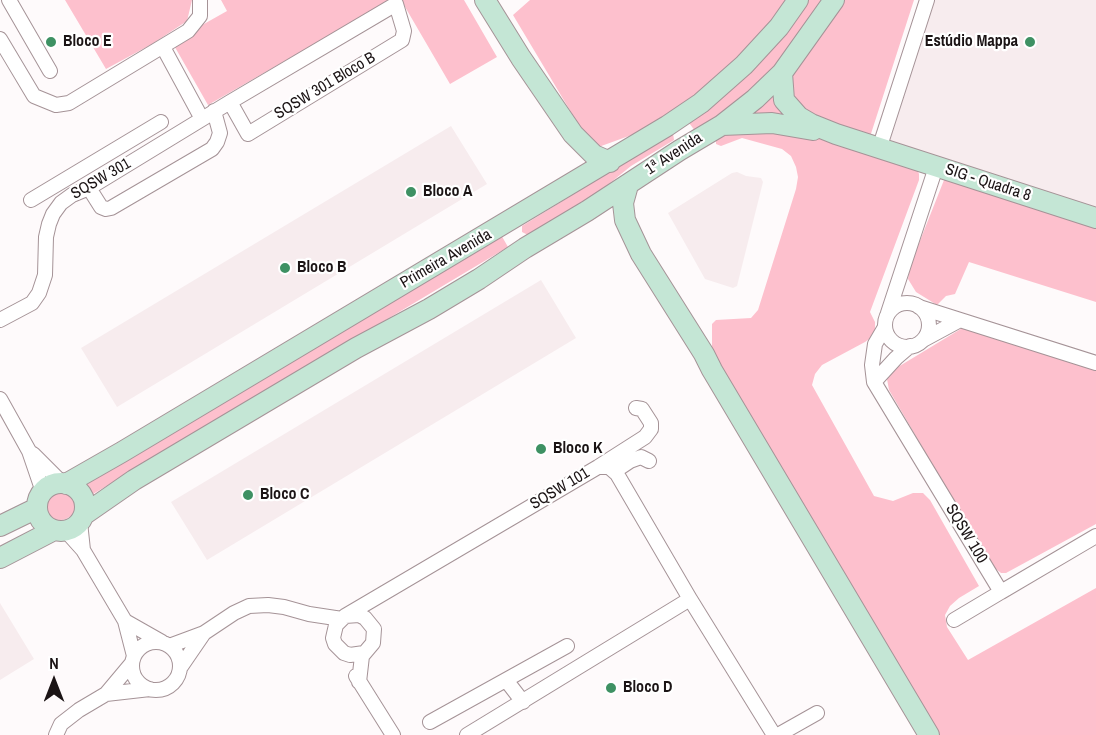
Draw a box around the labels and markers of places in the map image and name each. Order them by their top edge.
place label: Bloco E [63,32,112,52]
place label: Estúdio Mappa [925,32,1018,52]
marker: Bloco E [44,35,58,49]
marker: Estúdio Mappa [1023,35,1037,49]
place label: Bloco A [423,182,473,202]
marker: Bloco A [404,185,418,199]
place label: Bloco B [297,258,347,278]
marker: Bloco B [278,261,292,275]
place label: Bloco K [553,439,603,459]
marker: Bloco K [534,442,548,456]
place label: Bloco C [260,485,310,505]
marker: Bloco C [241,488,255,502]
place label: Bloco D [623,678,673,698]
marker: Bloco D [604,681,618,695]

